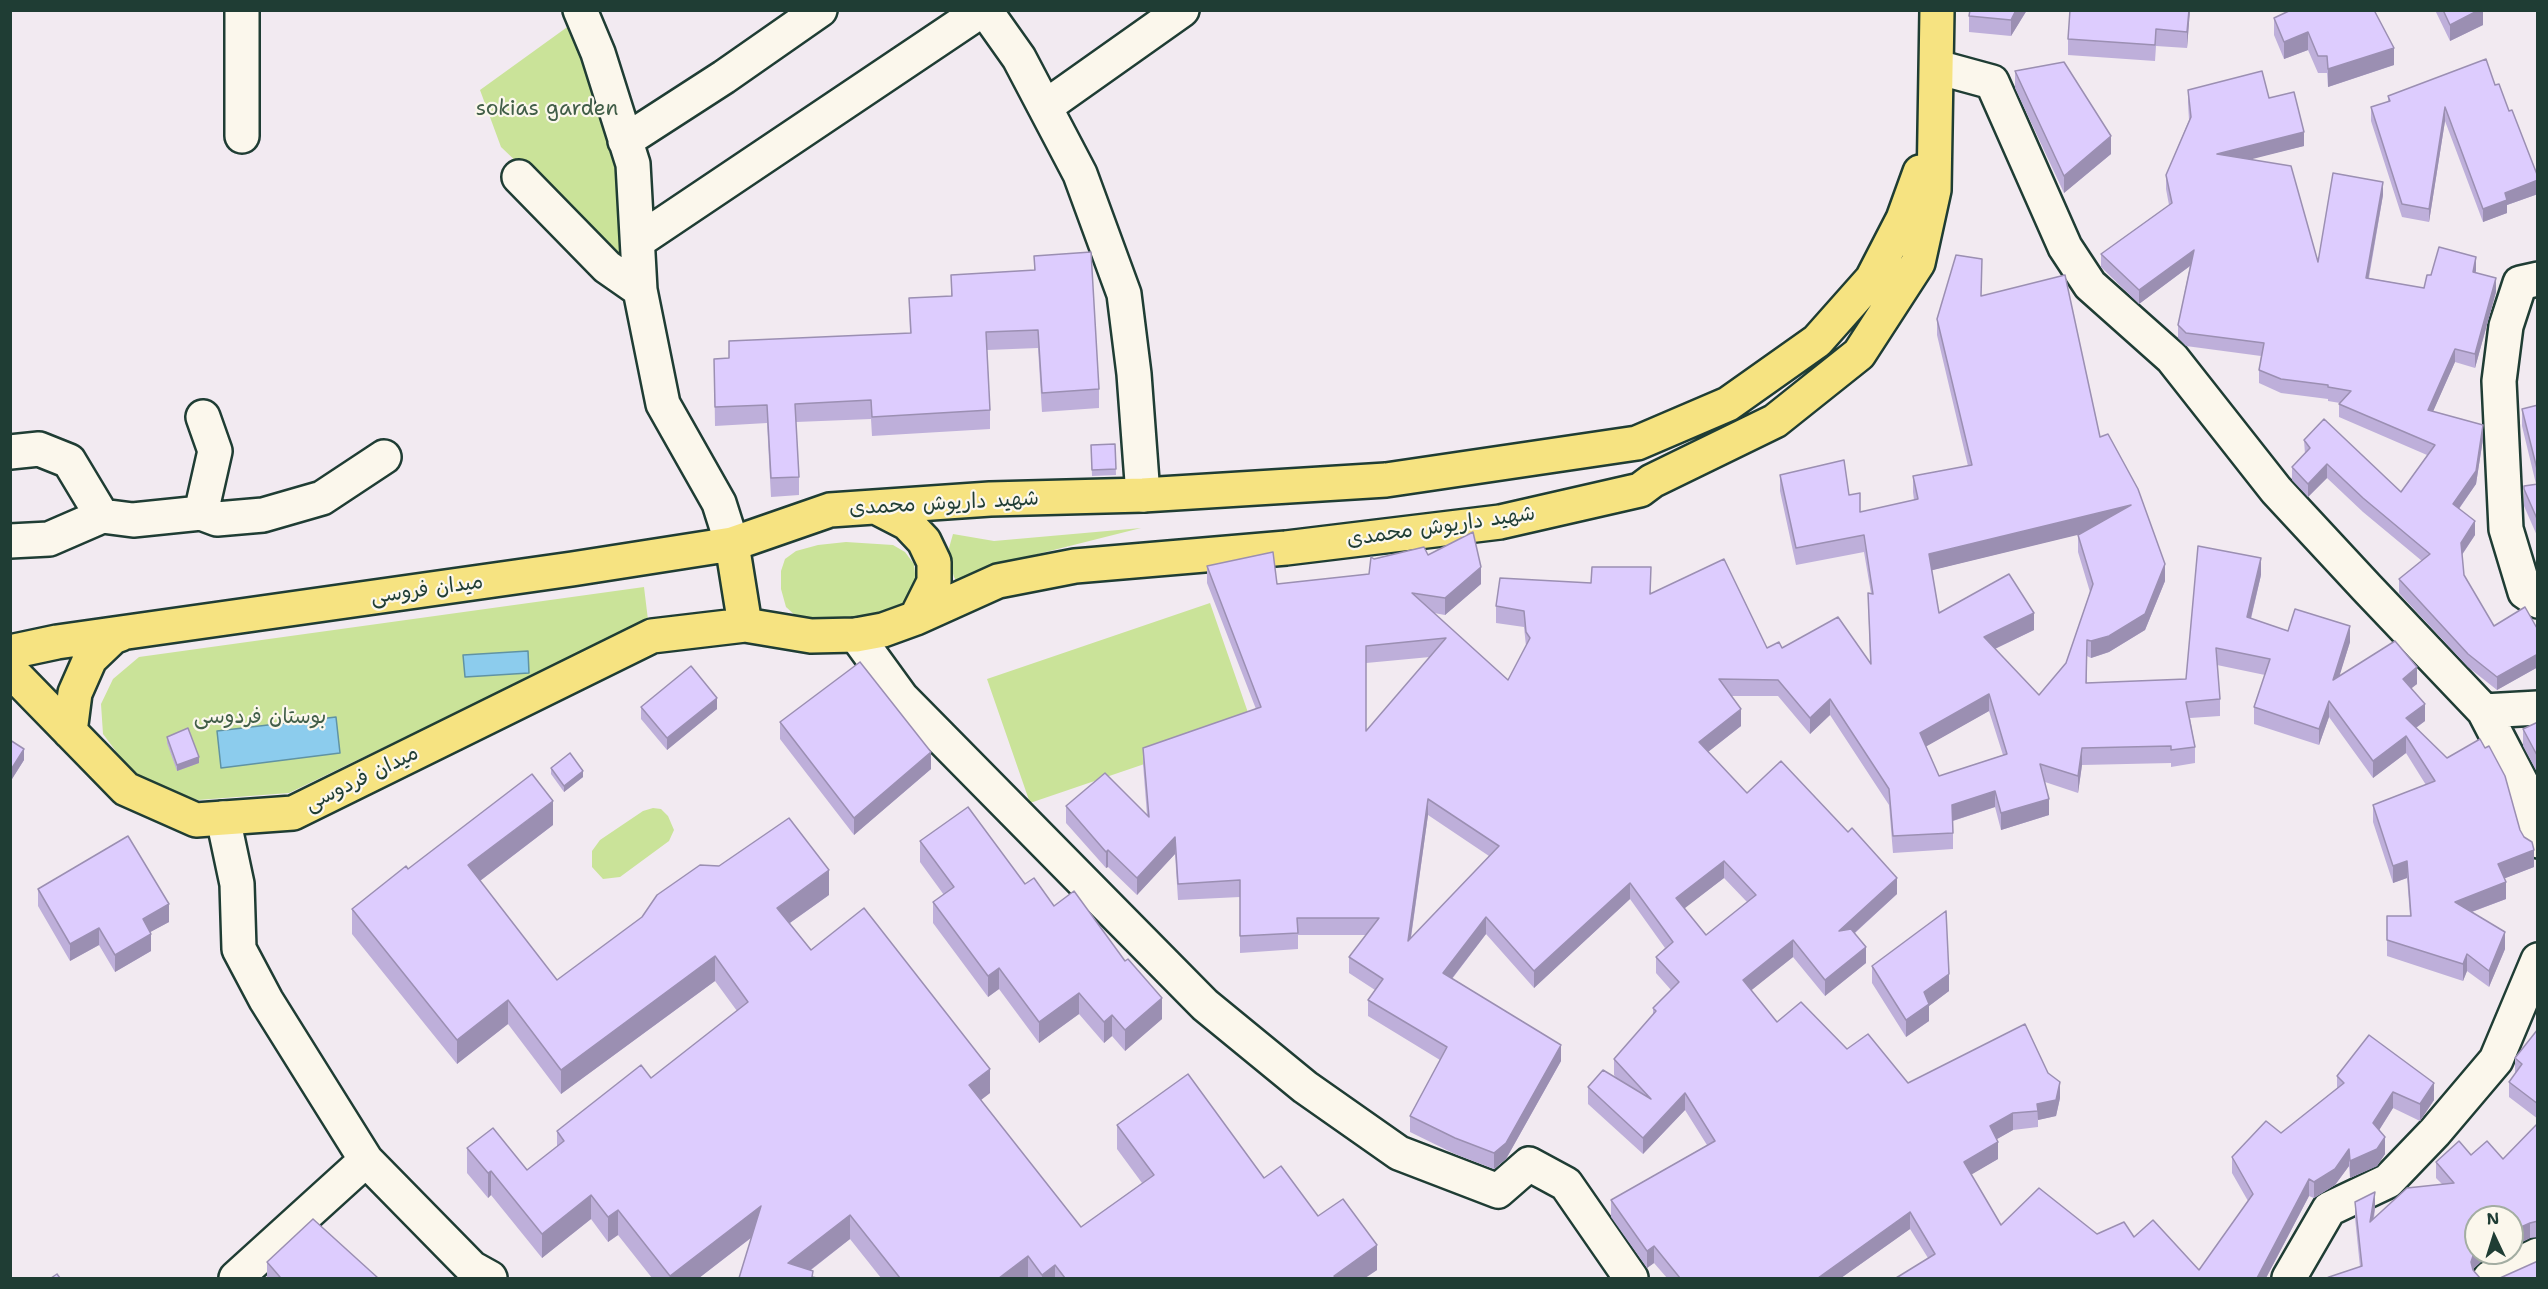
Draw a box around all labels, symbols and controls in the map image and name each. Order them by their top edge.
park label: sokias garden [476,97,618,123]
street label: شهید داریوش محمدی [848,486,1040,522]
street label: شهید داریوش محمدی [1345,501,1537,553]
street label: میدان فروسی [369,570,485,610]
park label: بوستان فردوسی [194,705,326,731]
street label: میدان فردوسی [301,741,423,817]
north arrow [2464,1205,2524,1265]
text: N [2486,1208,2500,1229]

